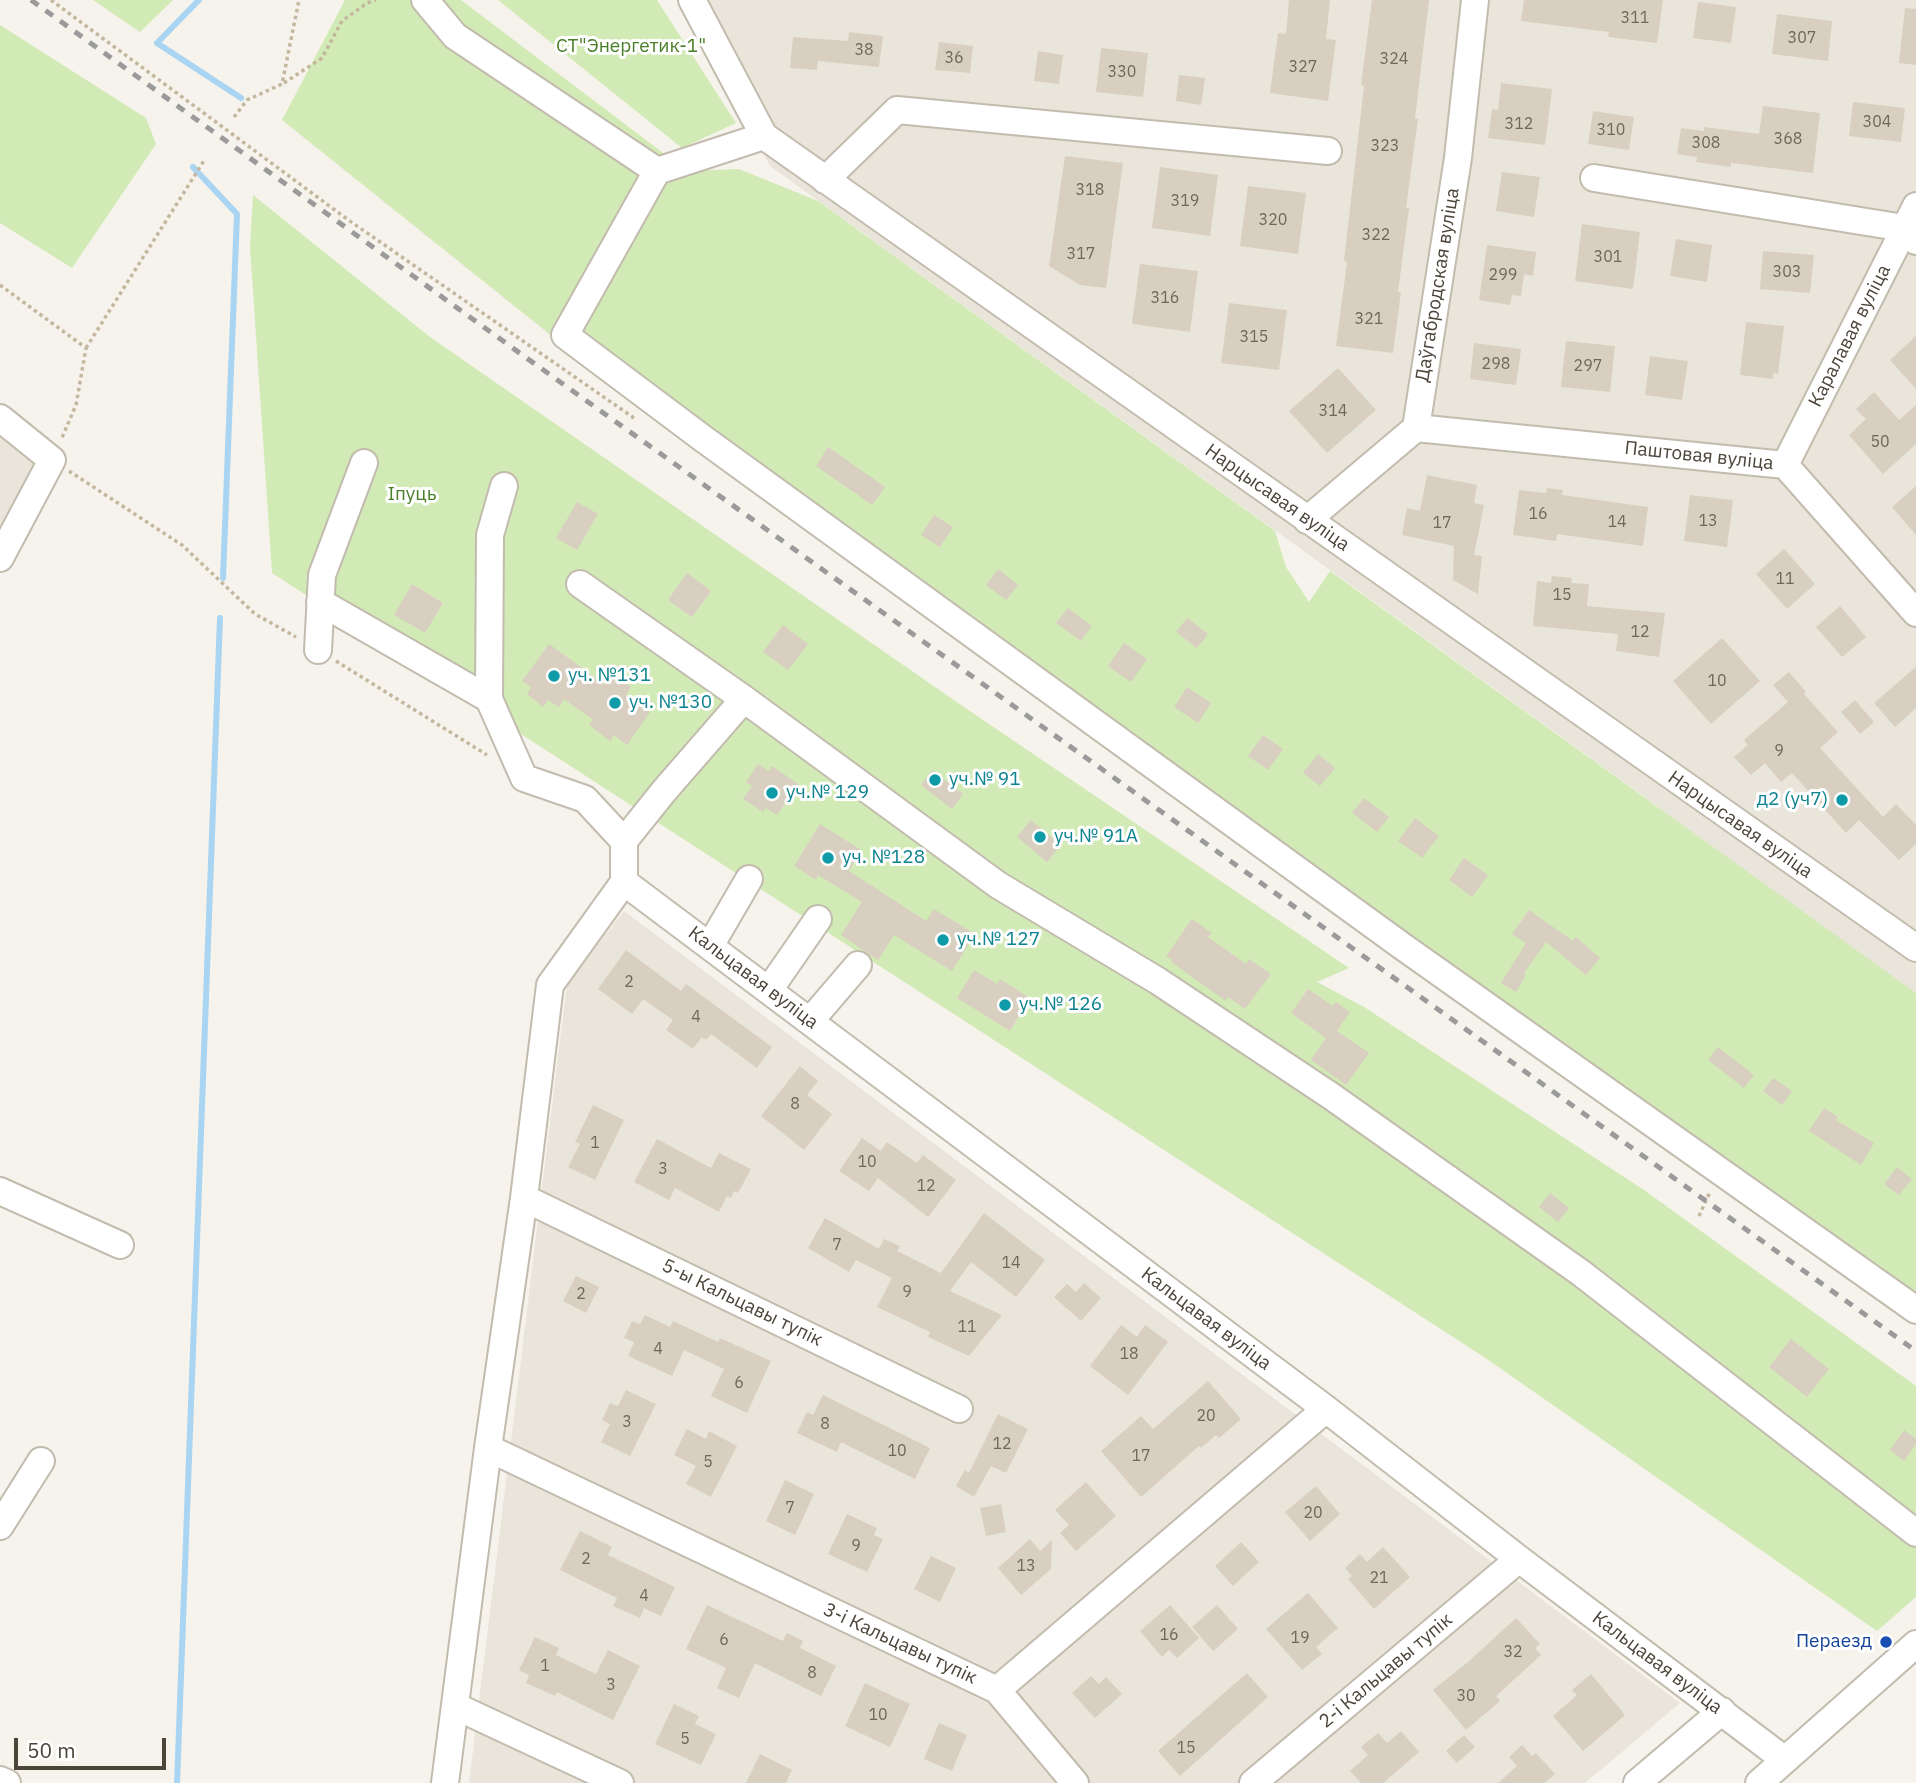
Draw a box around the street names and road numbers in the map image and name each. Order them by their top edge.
street label: Даўгабродская вуліца [1411,186,1465,384]
street label: Каралавая вуліца [1804,261,1896,411]
street label: Паштовая вуліца [1623,437,1775,475]
street label: Нарцысавая вуліца [1200,440,1354,556]
street label: Нарцысавая вуліца [1663,767,1817,883]
street label: Кальцавая вуліца [683,922,823,1034]
street label: 5-ы Кальцавы тупік [658,1254,826,1352]
street label: Кальцавая вуліца [1136,1263,1276,1375]
street label: 3-і Кальцавы тупік [820,1598,980,1690]
street label: Кальцавая вуліца [1587,1607,1727,1719]
street label: 2-і Кальцавы тупік [1315,1609,1457,1733]

